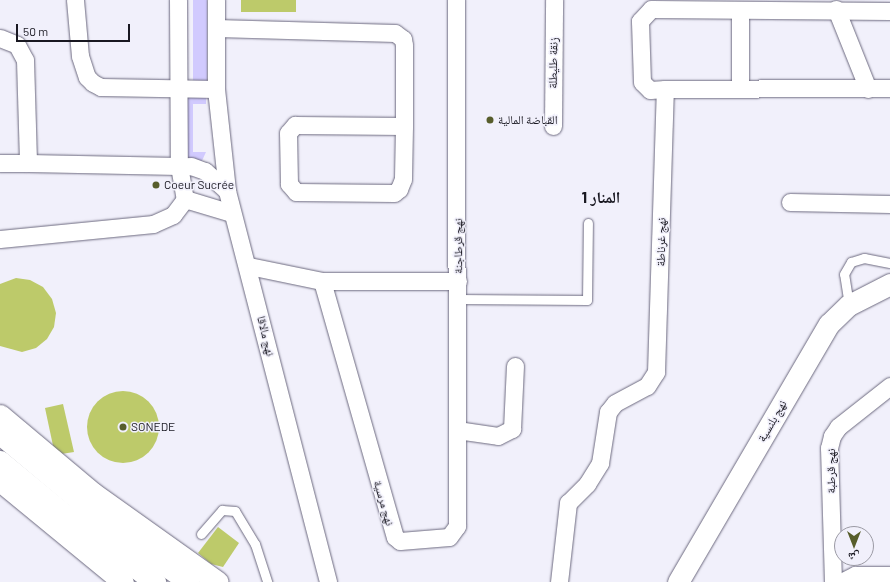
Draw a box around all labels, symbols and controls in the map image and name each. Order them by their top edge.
scale bar [18,16,132,42]
text: 50 m [23,24,48,38]
street label: زنقة طليطلة [545,37,561,89]
place label: القباضة المالية [498,113,558,127]
marker: القباضة المالية [485,115,495,125]
place label: Coeur Sucrée [164,178,234,192]
marker: Coeur Sucrée [151,180,161,190]
district label: المنار 1 [582,187,620,207]
street label: نهج غرناطة [653,217,669,267]
street label: نهج قرطاجنة [451,218,465,274]
street label: نهج مالاقا [254,314,278,358]
street label: نهج بلنسية [754,398,790,444]
place label: SONEDE [131,420,175,434]
marker: SONEDE [118,422,128,432]
street label: نهج قرطبة [824,449,838,493]
street label: نهج مرسية [371,479,397,527]
north arrow [834,526,874,566]
text: ش [848,551,860,564]

